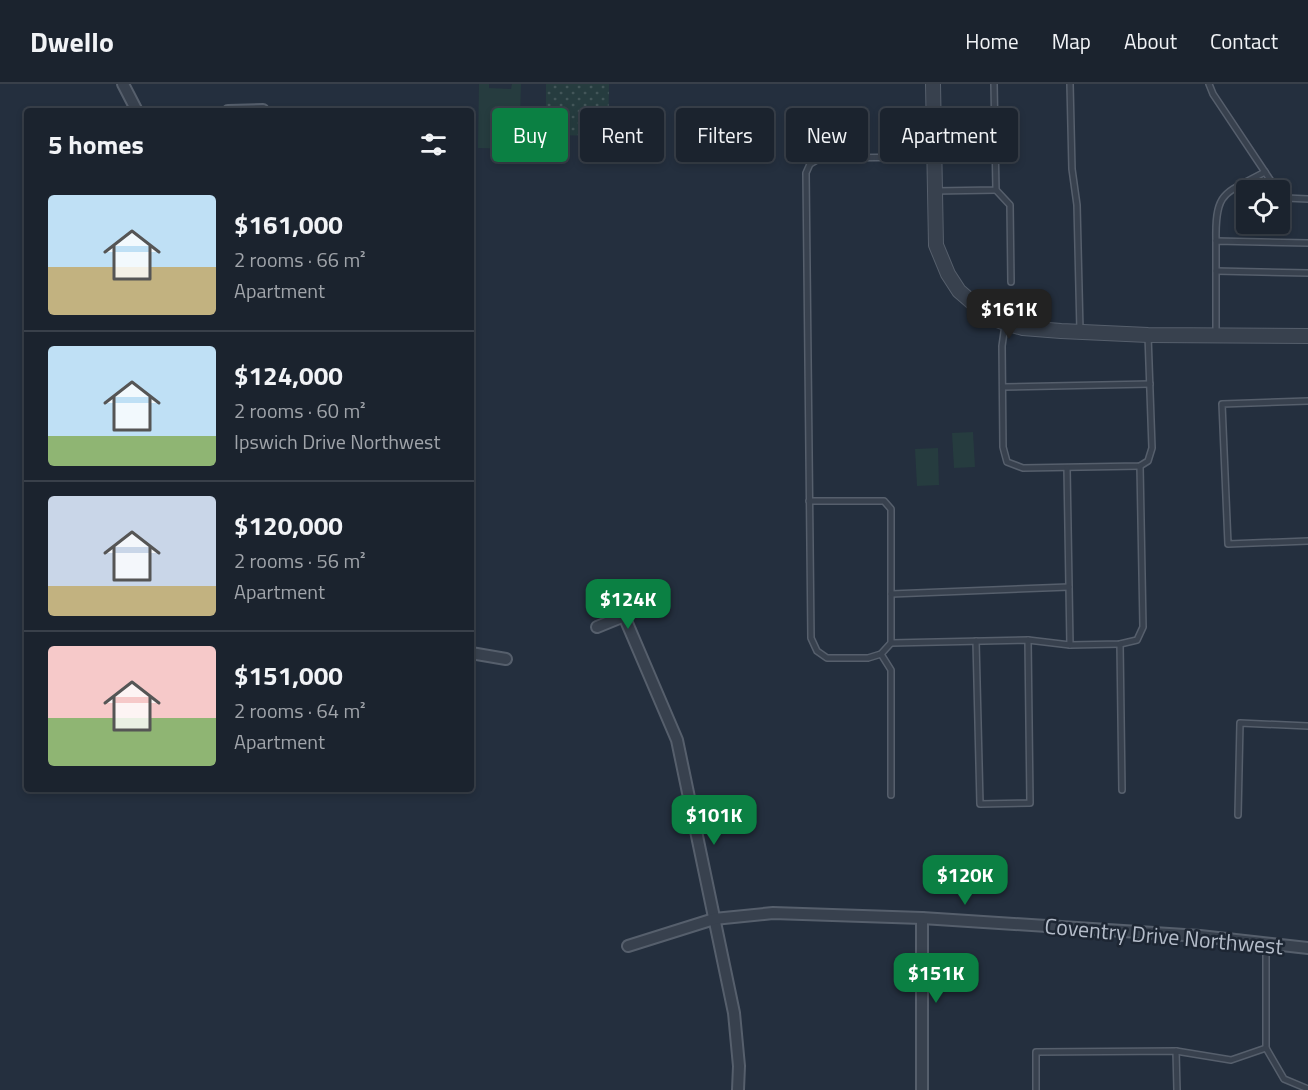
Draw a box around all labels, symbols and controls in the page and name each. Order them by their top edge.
text: Dwello [30,20,114,63]
text: Home [965,25,1019,57]
text: Map [1052,25,1091,57]
text: About [1124,25,1177,57]
text: Contact [1210,25,1278,57]
chip: Buy [492,108,568,162]
chip: Rent [580,108,664,162]
chip: Filters [676,108,774,162]
chip: New [786,108,868,162]
chip: Apartment [880,108,1018,162]
text: 5 homes [48,125,144,164]
icon: filters [417,128,450,161]
map controls [1236,180,1290,234]
button: locate [1236,180,1290,234]
text: $161,000 [234,205,343,244]
icon: home [96,219,168,291]
text: 2 rooms · 66 m² [234,244,366,275]
text: Apartment [234,275,325,306]
pin: $161K [967,289,1051,340]
text: $161K [981,293,1037,324]
text: $124,000 [234,356,343,395]
icon: home [96,370,168,442]
text: 2 rooms · 60 m² [234,395,366,426]
text: Ipswich Drive Northwest [234,426,440,457]
text: $120,000 [234,506,343,545]
icon: home [96,520,168,592]
text: 2 rooms · 56 m² [234,545,366,576]
text: Apartment [234,576,325,607]
pin: $124K [586,579,670,630]
text: $124K [600,583,656,614]
text: $151,000 [234,656,343,695]
icon: home [96,670,168,742]
text: 2 rooms · 64 m² [234,695,366,726]
text: Apartment [234,726,325,757]
pin: $101K [672,795,756,846]
text: $101K [686,799,742,830]
pin: $120K [923,855,1007,906]
text: $120K [937,859,993,890]
street label: Coventry Drive Northwest [1043,909,1285,963]
pin: $151K [894,953,978,1004]
text: $151K [908,957,964,988]

